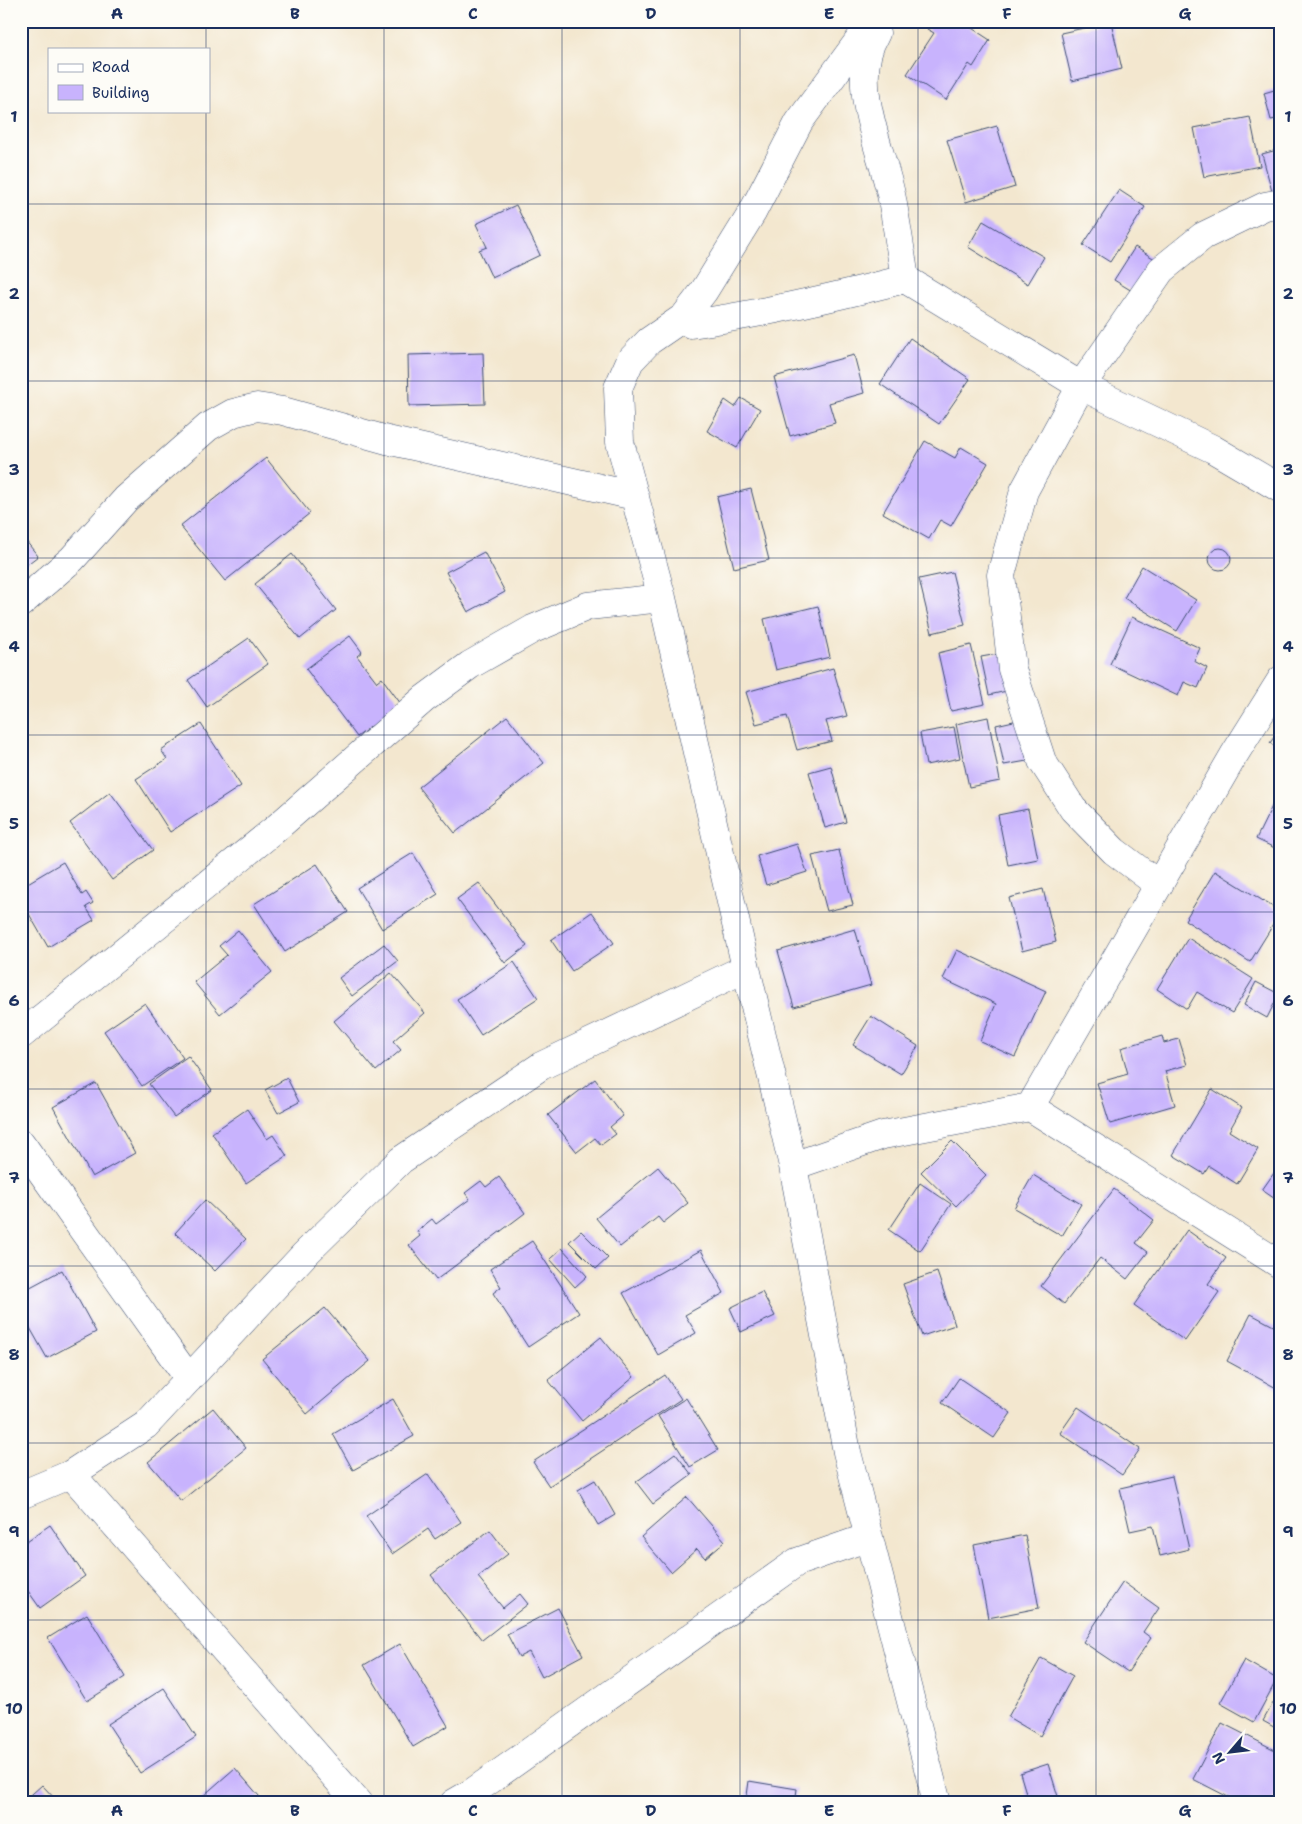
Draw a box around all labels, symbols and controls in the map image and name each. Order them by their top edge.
text: A [111,3,123,24]
text: B [290,3,300,24]
text: C [468,3,478,24]
text: D [645,3,657,24]
text: E [824,3,834,24]
text: F [1002,3,1012,24]
text: G [1179,3,1192,24]
legend [48,48,210,112]
text: Road [92,57,130,77]
text: Building [92,83,149,103]
text: 1 [10,106,18,127]
text: 1 [1284,106,1292,127]
text: 2 [8,283,20,304]
text: 2 [1282,283,1294,304]
text: 3 [8,459,20,480]
text: 3 [1282,459,1294,480]
text: 4 [8,636,20,657]
text: 4 [1282,636,1294,657]
text: 5 [9,813,19,834]
text: 5 [1283,813,1293,834]
text: 6 [8,990,20,1011]
text: 6 [1282,990,1294,1011]
text: 7 [8,1167,20,1188]
text: 7 [1282,1167,1294,1188]
text: 8 [8,1344,20,1365]
text: 8 [1282,1344,1294,1365]
text: 9 [8,1521,20,1542]
text: 9 [1282,1521,1294,1542]
text: 10 [5,1698,23,1719]
text: 10 [1279,1698,1297,1719]
north arrow [1204,1726,1254,1776]
text: N [1208,1749,1229,1767]
text: A [111,1800,123,1821]
text: B [290,1800,300,1821]
text: C [468,1800,478,1821]
text: D [645,1800,657,1821]
text: E [824,1800,834,1821]
text: F [1002,1800,1012,1821]
text: G [1179,1800,1192,1821]

